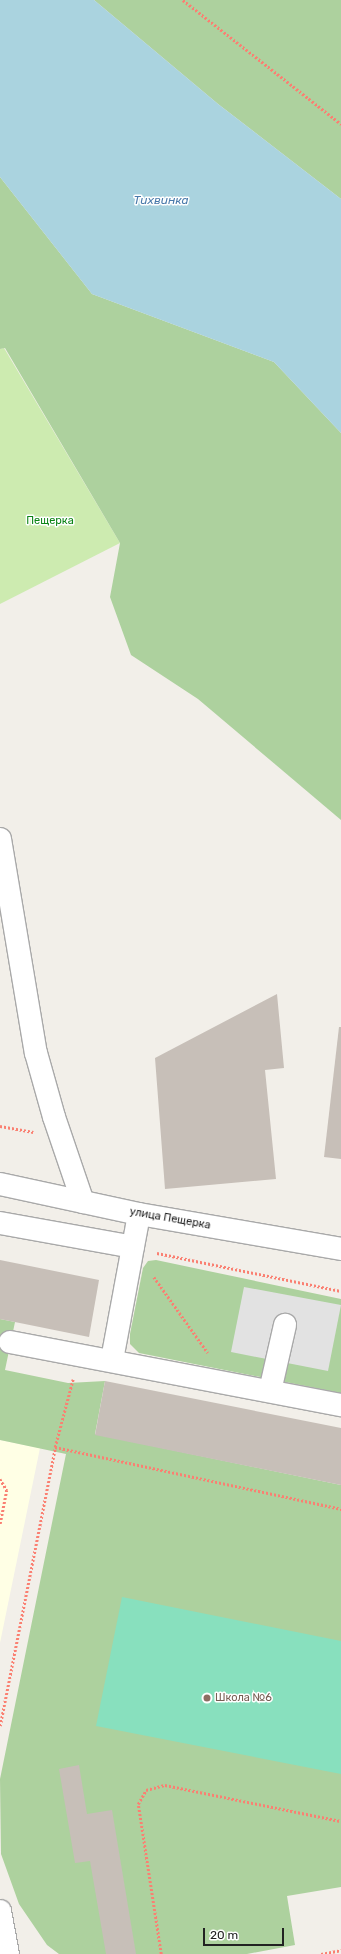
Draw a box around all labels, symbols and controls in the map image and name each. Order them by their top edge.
water label: Тихвинка [133,194,189,208]
park label: Пещерка [26,514,74,528]
street label: улица Пещерка [128,1205,212,1233]
place label: Школа №6 [215,1691,272,1705]
marker: Школа №6 [202,1693,212,1703]
scale bar [205,1920,286,1946]
text: 20 m [210,1928,238,1942]

